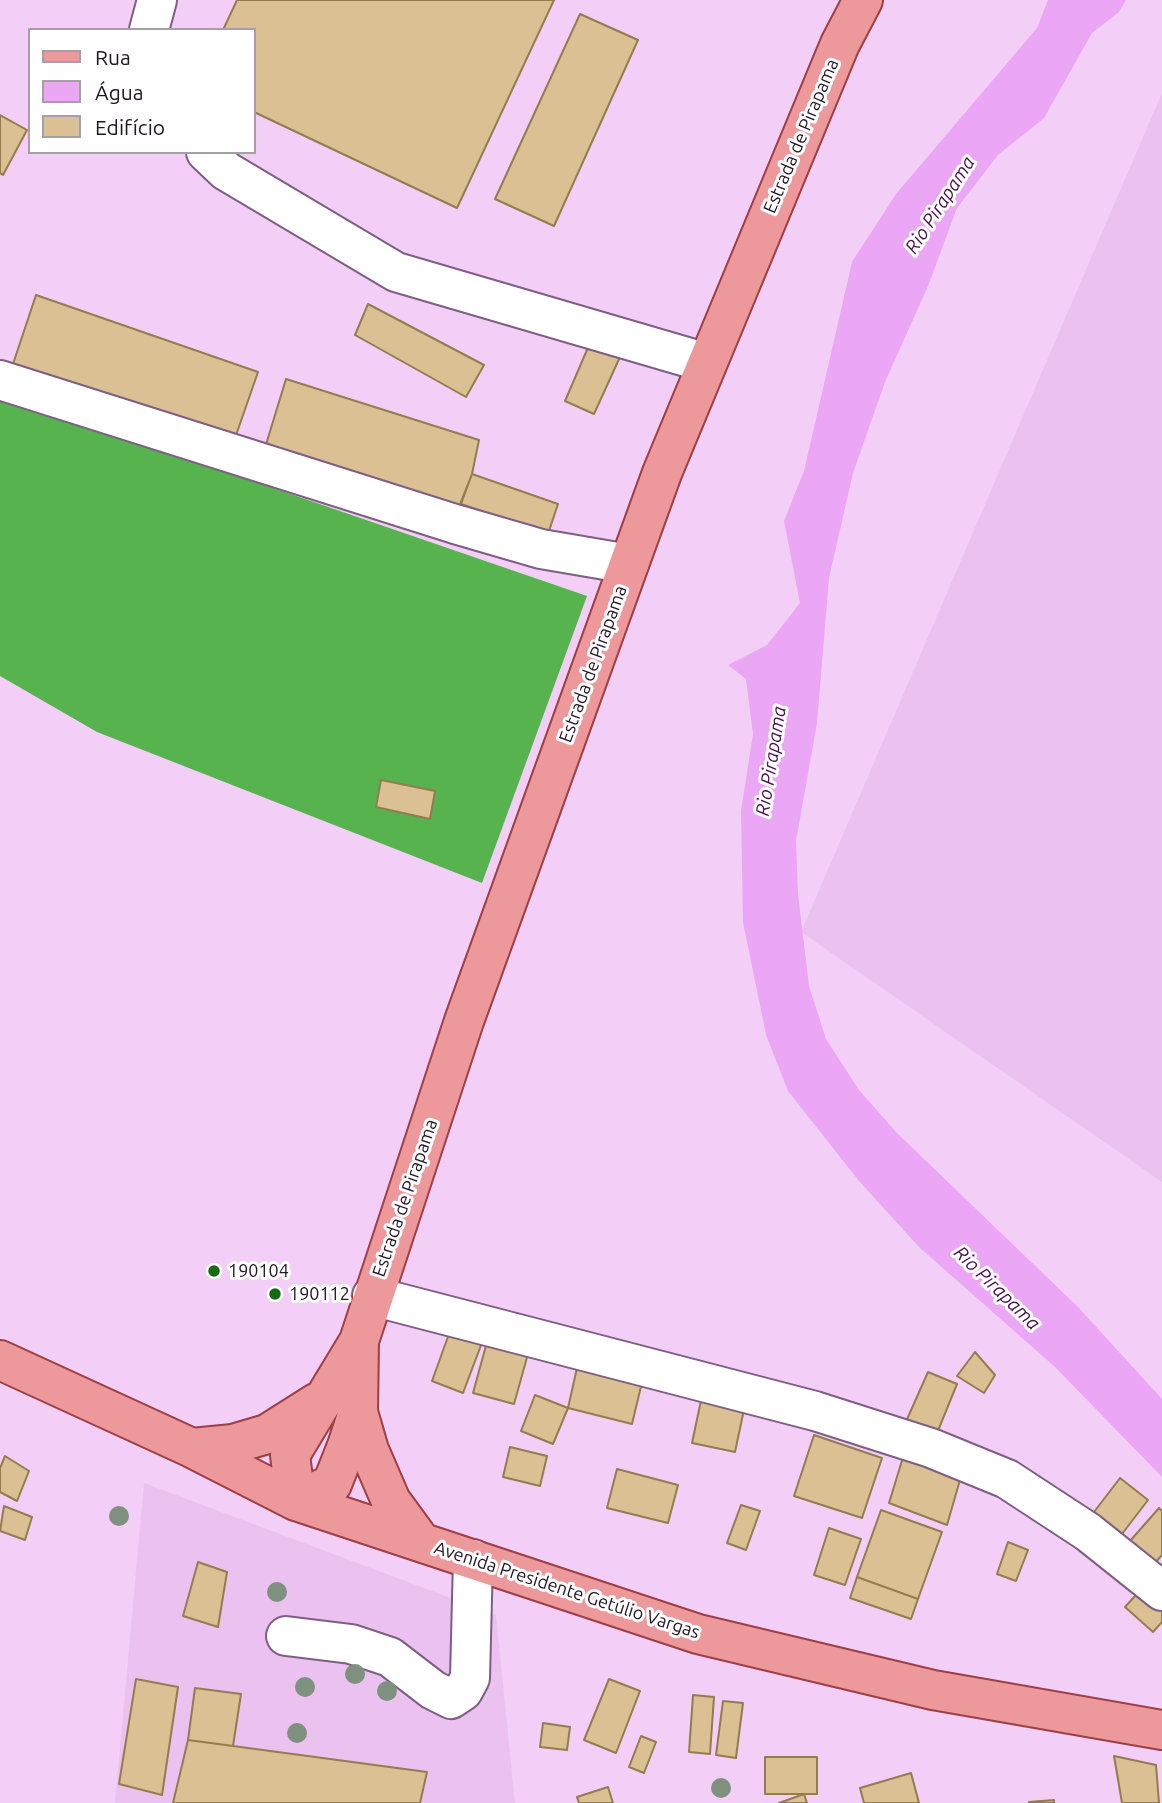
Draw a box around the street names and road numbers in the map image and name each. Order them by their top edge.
street label: Estrada de Pirapama [759,56,843,216]
street label: Estrada de Pirapama [555,583,631,745]
street label: Estrada de Pirapama [368,1116,442,1280]
street label: Avenida Presidente Getúlio Vargas [432,1537,702,1643]

